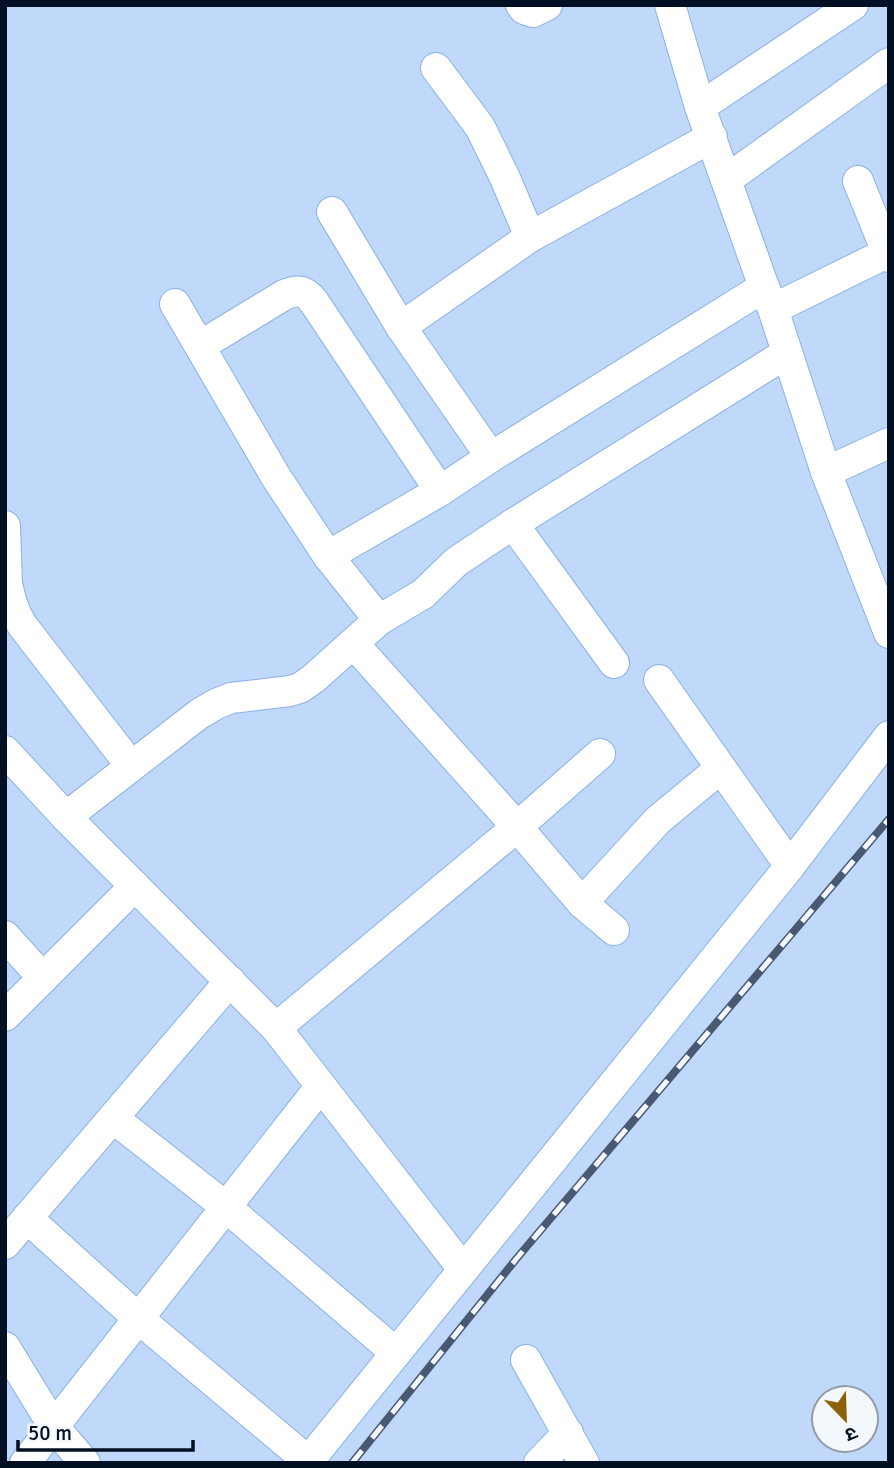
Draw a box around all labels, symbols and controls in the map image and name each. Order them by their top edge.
north arrow [810,1384,880,1454]
scale bar [18,1408,192,1452]
text: 50 m [28,1420,72,1446]
text: उ [841,1421,861,1447]

